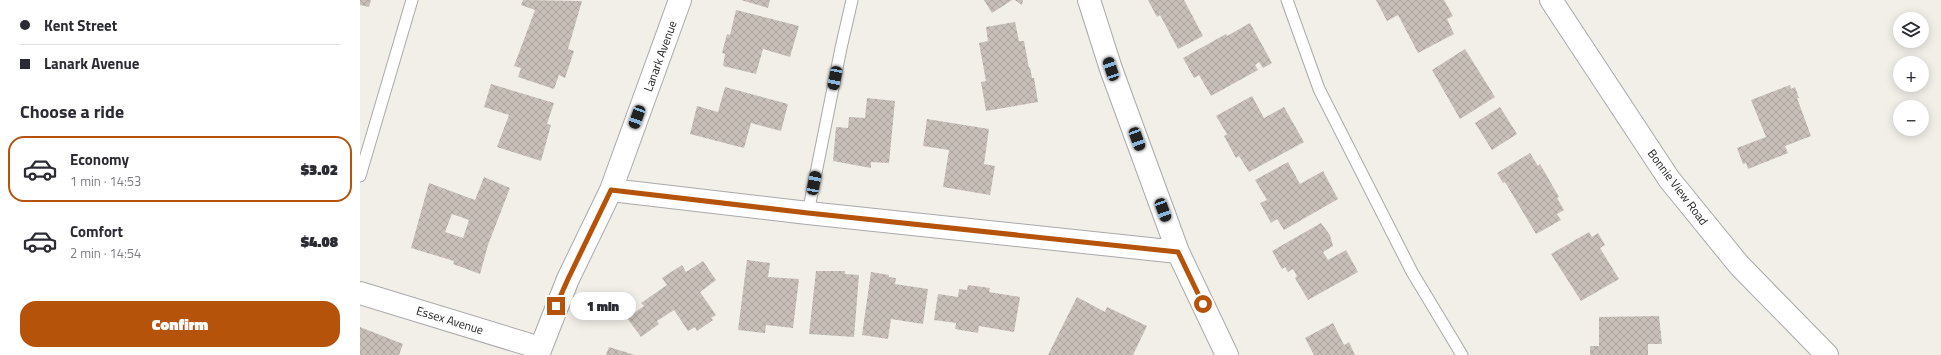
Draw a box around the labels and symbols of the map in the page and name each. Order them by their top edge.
street label: Lanark Avenue [638,18,682,94]
car [1102,56,1120,82]
car [827,65,843,91]
car [627,104,647,130]
car [1127,126,1147,152]
street label: Bonnie View Road [1643,145,1713,229]
car [806,170,822,196]
car [1153,197,1173,223]
callout: 1 min [570,292,636,320]
route start [1194,295,1212,313]
route end [547,297,565,315]
street label: Essex Avenue [414,301,486,339]

